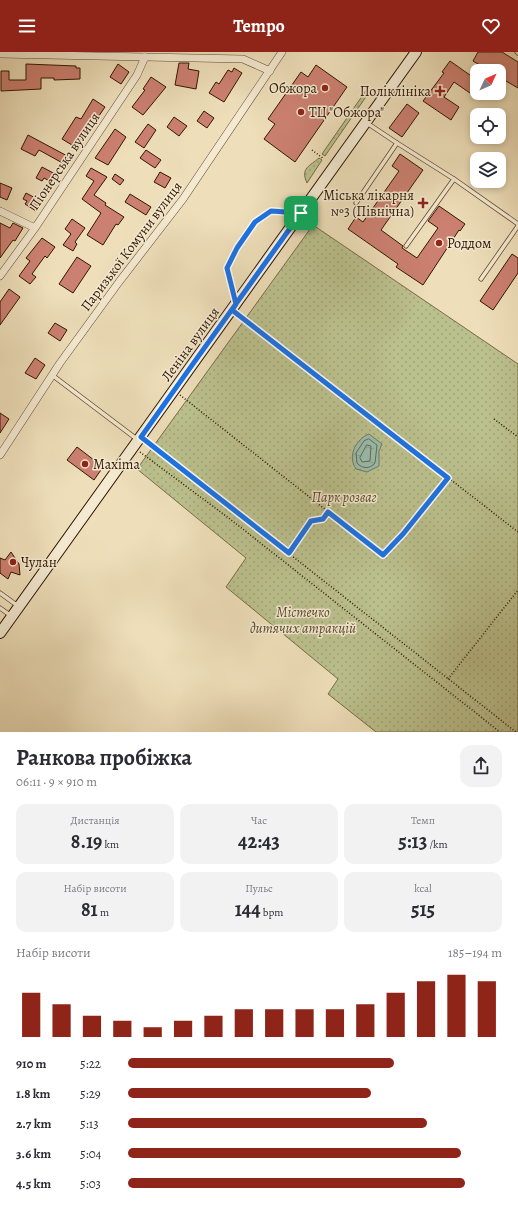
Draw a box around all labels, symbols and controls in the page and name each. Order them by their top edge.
text: Tempo [233,14,285,38]
icon: menu [16,15,38,37]
icon: heart [480,15,502,37]
north arrow [470,64,506,100]
map controls [470,64,506,188]
place label: Обжора [269,79,318,98]
place label: Поліклініка [360,82,432,101]
marker: Обжора [320,83,330,93]
marker: Поліклініка [434,85,446,97]
place label: ТЦ "Обжора" [309,103,384,122]
marker: ТЦ "Обжора" [296,107,306,117]
button: locate [470,108,506,144]
street label: Піонерська вулиця [25,109,104,214]
button: layers [470,152,506,188]
street label: Паризької Комуни вулиця [76,177,187,315]
place label: Міська лікарня №3 (Північна) [323,186,414,221]
pin [284,196,318,230]
marker: Міська лікарня №3 (Північна) [417,197,429,209]
icon: arrive [290,202,312,224]
place label: Роддом [447,234,491,253]
marker: Роддом [434,238,444,248]
street label: Леніна вулиця [157,303,224,385]
place label: Maxima [93,455,140,474]
marker: Maxima [80,459,90,469]
park label: Парк розваг [311,488,377,507]
place label: Чулан [21,553,57,572]
marker: Чулан [8,557,18,567]
park label: Містечко дитячих атракцій [250,603,356,638]
text: Ранкова пробіжка [16,743,192,773]
button: share [460,745,502,787]
text: 06:11 · 9 × 910 m [16,773,97,790]
text: Дистанція [70,813,120,828]
text: Час [251,813,267,828]
text: Темп [411,813,435,828]
text: 8.19 [71,828,102,855]
text: 42:43 [238,828,280,855]
text: 5:13 [398,828,427,855]
text: km [102,837,119,852]
text: /km [427,837,448,852]
text: Набір висоти [63,881,127,896]
text: Пульс [245,881,273,896]
text: kcal [414,881,432,896]
text: 81 [81,896,98,923]
text: 144 [235,896,261,923]
text: 515 [411,896,435,923]
text: m [98,905,109,920]
text: bpm [261,905,283,920]
text: Набір висоти [16,944,91,961]
text: 185–194 m [448,944,502,961]
text: 910 m [16,1055,46,1072]
text: 5:22 [80,1055,101,1072]
text: 1.8 km [16,1085,50,1102]
text: 5:29 [80,1085,101,1102]
text: 2.7 km [16,1115,51,1132]
text: 5:13 [80,1115,99,1132]
text: 3.6 km [16,1145,51,1162]
text: 5:04 [80,1145,102,1162]
text: 4.5 km [16,1175,51,1192]
text: 5:03 [80,1175,101,1192]

